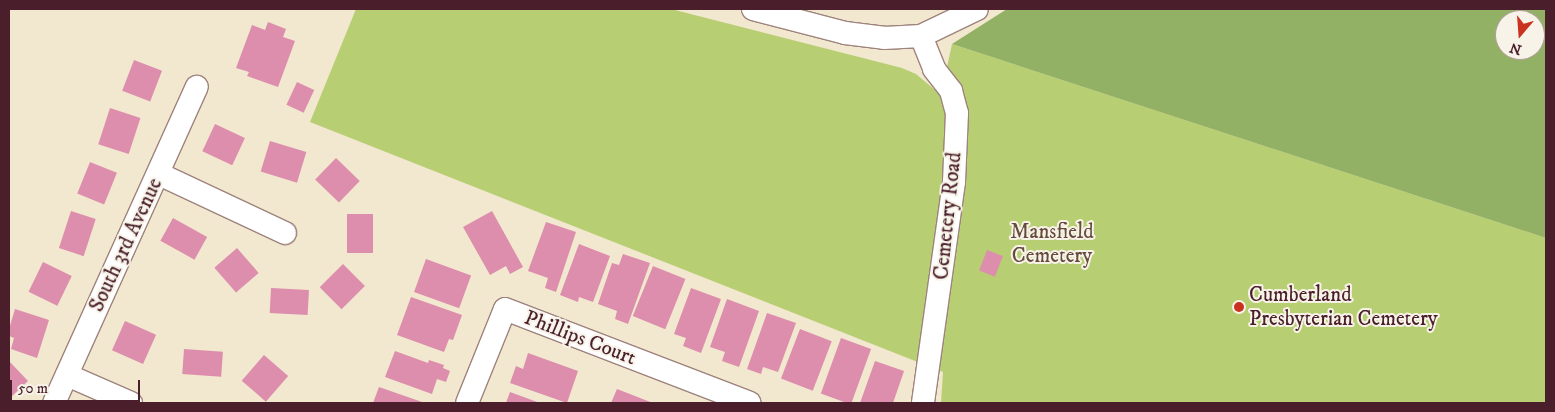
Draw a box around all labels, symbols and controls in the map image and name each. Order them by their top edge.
north arrow [1495,10,1545,60]
text: N [1507,38,1524,59]
street label: Cemetery Road [929,151,967,281]
street label: South 3rd Avenue [84,174,168,316]
park label: Mansfield Cemetery [1010,219,1094,269]
place label: Cumberland Presbyterian Cemetery [1249,282,1438,332]
marker: Cumberland Presbyterian Cemetery [1233,301,1245,313]
street label: Phillips Court [521,305,639,371]
scale bar [12,370,142,402]
text: 50 m [18,379,48,398]

